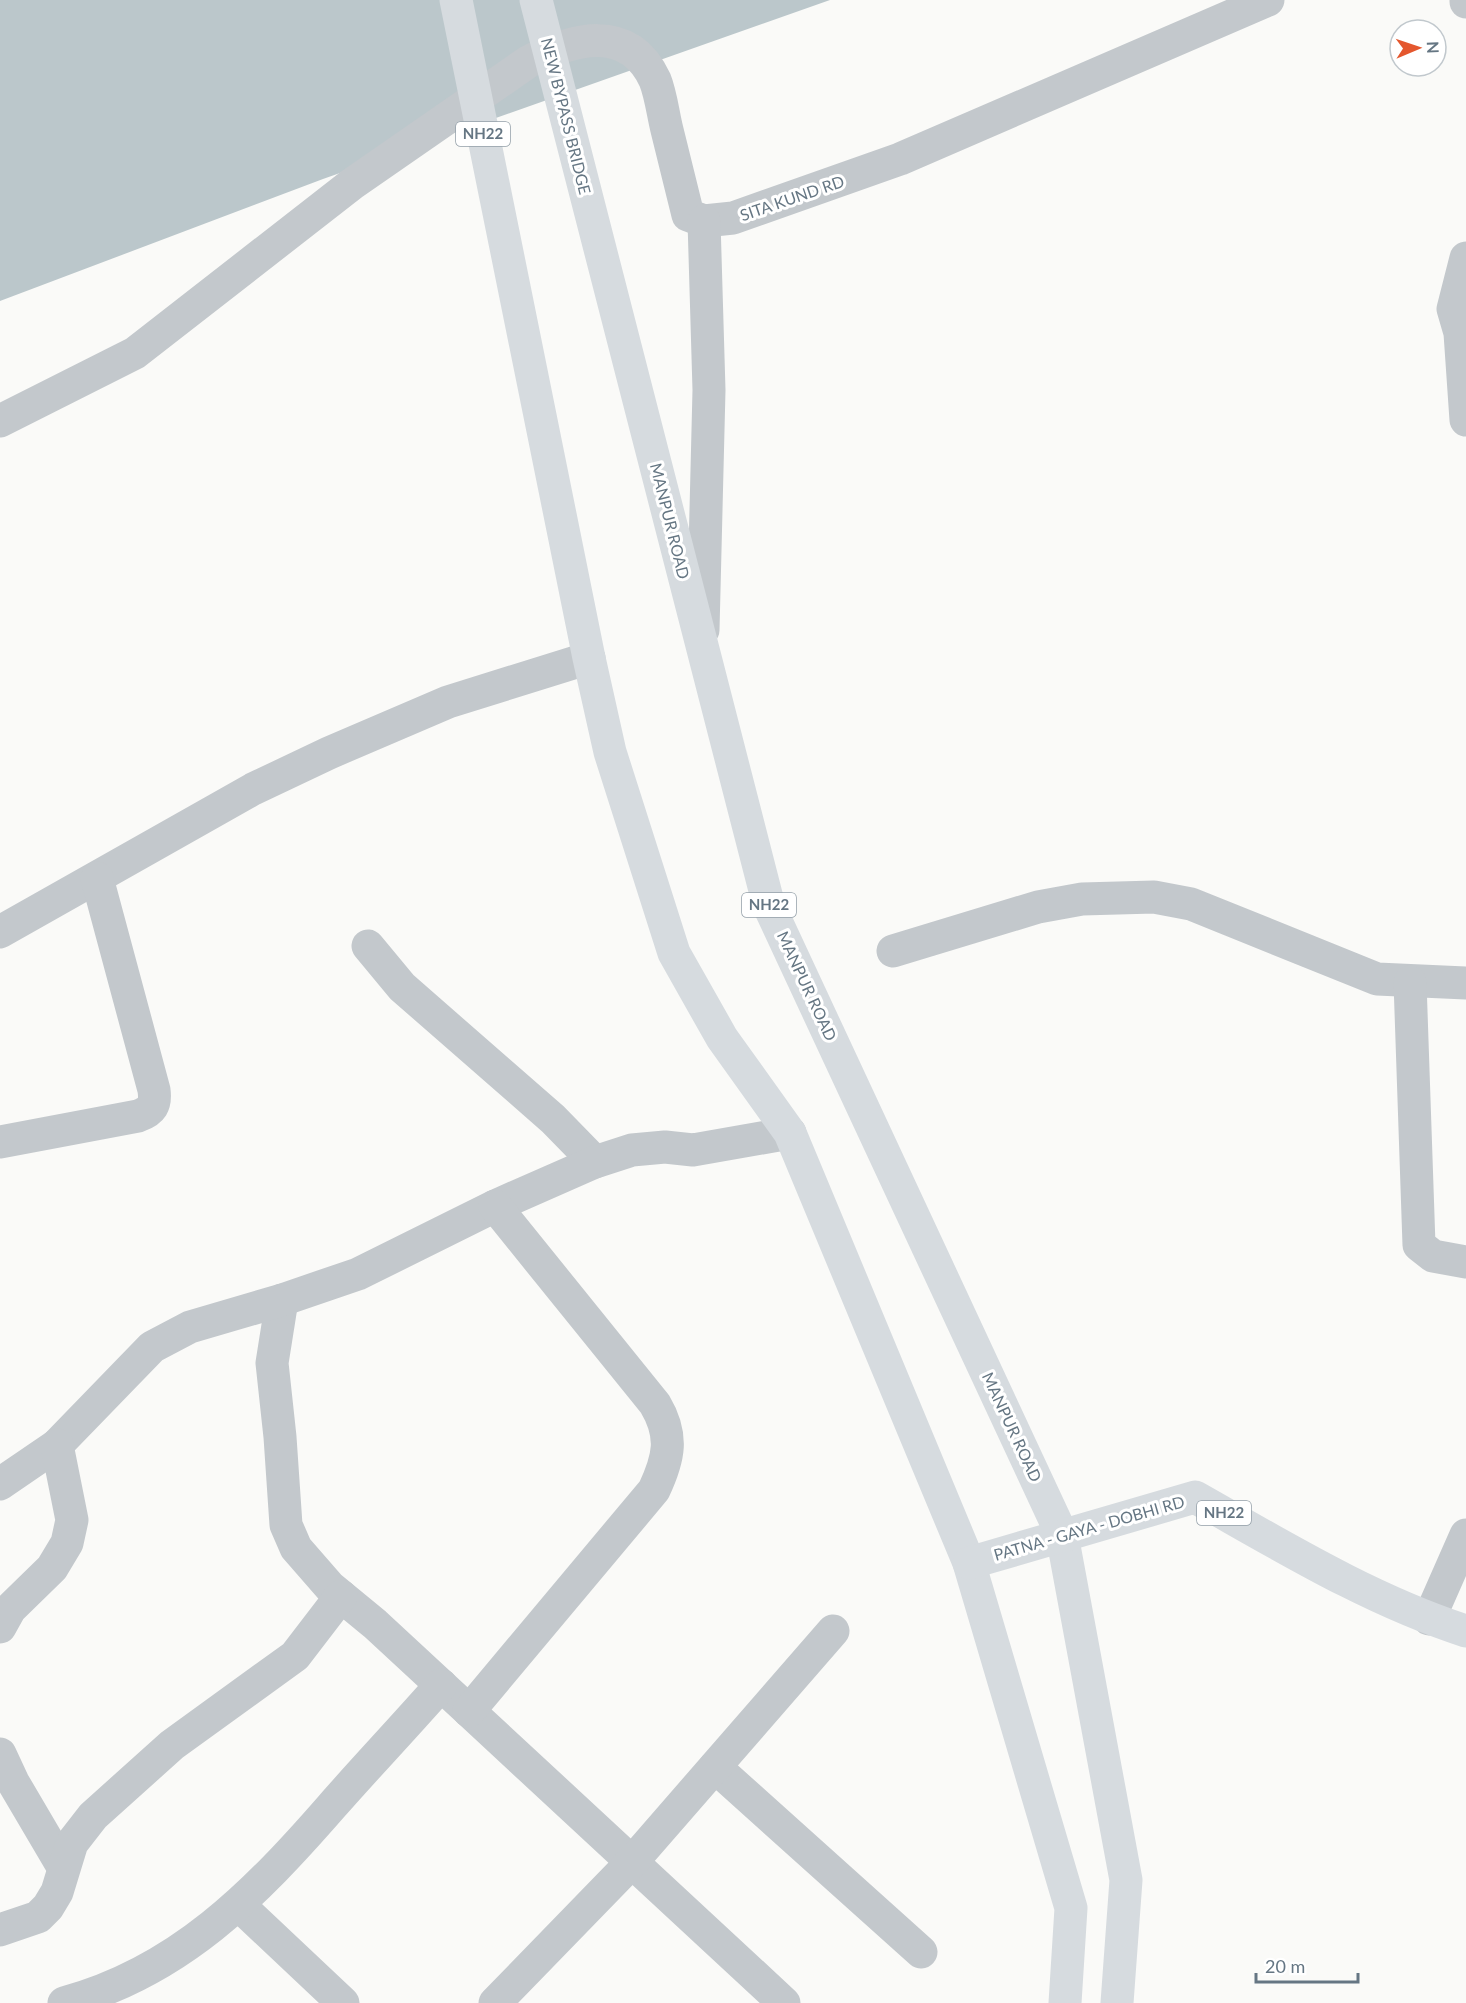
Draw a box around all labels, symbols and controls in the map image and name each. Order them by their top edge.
north arrow [1388,18,1448,78]
street label: NEW BYPASS BRIDGE [538,36,595,196]
text: N [1424,41,1443,54]
road number: NH22 [456,122,510,146]
street label: SITA KUND RD [737,171,846,224]
street label: MANPUR ROAD [647,461,694,581]
road number: NH22 [742,893,796,917]
street label: MANPUR ROAD [774,928,841,1044]
street label: MANPUR ROAD [979,1369,1046,1485]
street label: PATNA - GAYA - DOBHI RD [991,1491,1186,1564]
road number: NH22 [1197,1501,1251,1525]
scale bar [1256,1946,1358,1984]
text: 20 m [1265,1955,1305,1977]

